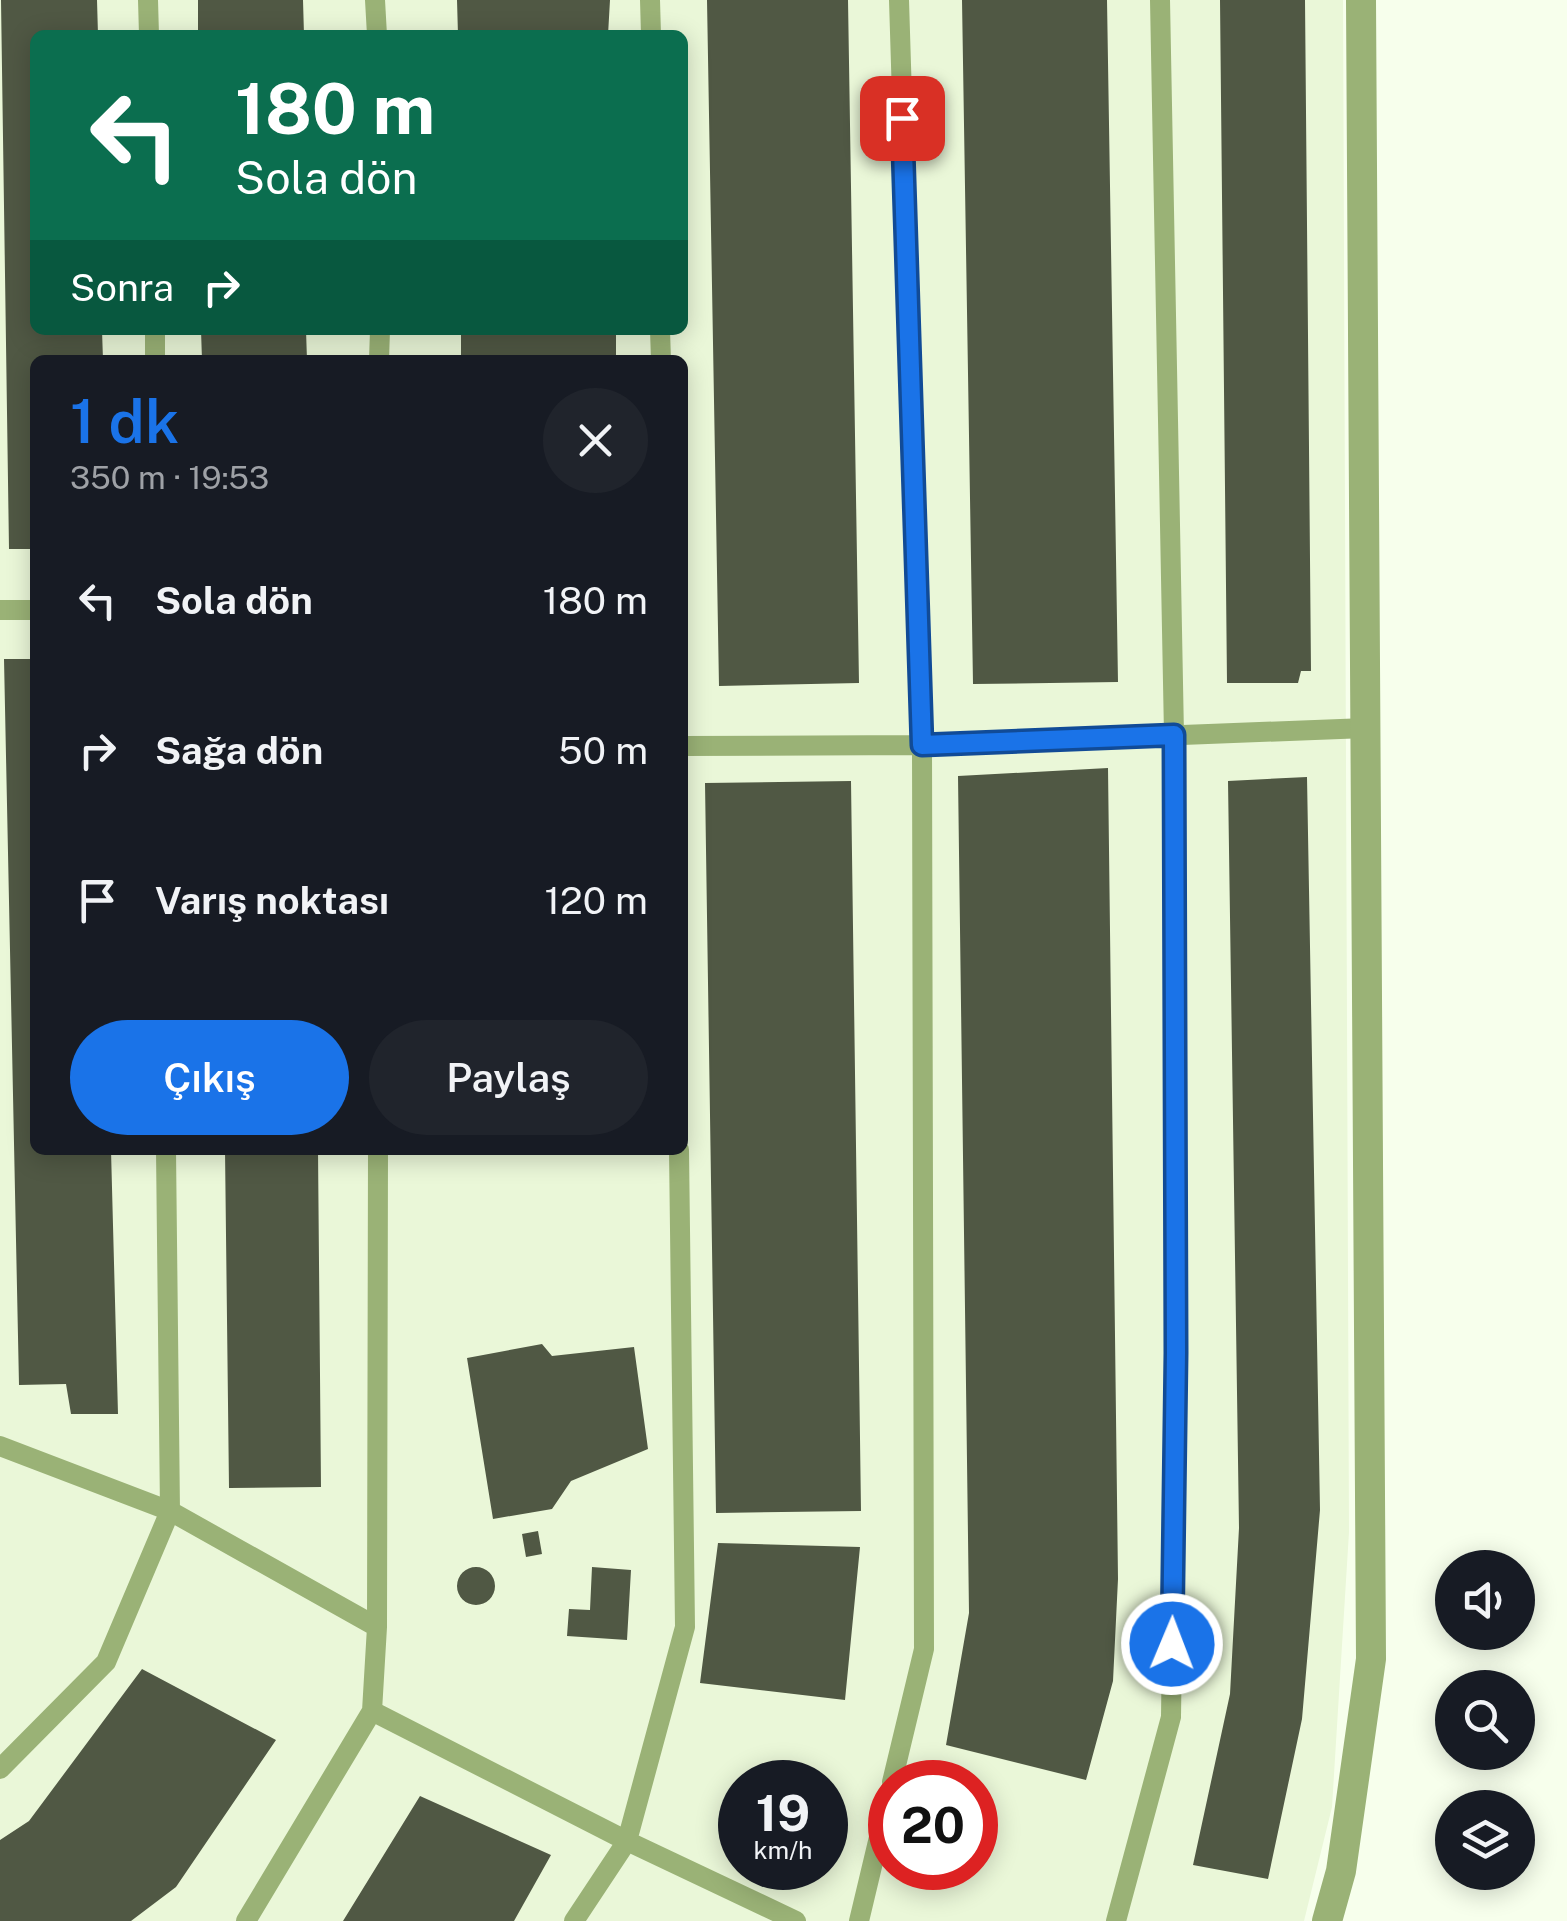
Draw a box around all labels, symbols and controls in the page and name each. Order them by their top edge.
text: 180 m [235,67,435,150]
icon: left [70,70,200,200]
pin [860,76,945,161]
icon: arrive [875,91,930,146]
text: Sola dön [235,151,418,204]
icon: right [194,260,249,315]
text: Sonra [70,265,174,310]
text: 1 dk [70,386,179,457]
button: close [543,388,648,493]
text: 350 m · 19:53 [70,459,269,496]
icon: left [70,573,125,628]
text: Sola dön [155,578,313,623]
text: 180 m [543,578,648,623]
icon: right [70,723,125,778]
text: Sağa dön [155,728,323,773]
text: 50 m [558,728,648,773]
icon: arrive [70,873,125,928]
text: Varış noktası [155,878,389,923]
text: 120 m [545,878,648,923]
button: Çıkış [70,1020,349,1135]
button: Paylaş [369,1020,648,1135]
map controls [1435,1550,1535,1890]
button: sound [1435,1550,1535,1650]
position arrow [1120,1592,1224,1696]
button: search [1435,1670,1535,1770]
speed limit sign: 20 [868,1760,998,1890]
text: 19 [756,1783,810,1842]
button: layers [1435,1790,1535,1890]
text: km/h [754,1835,812,1865]

